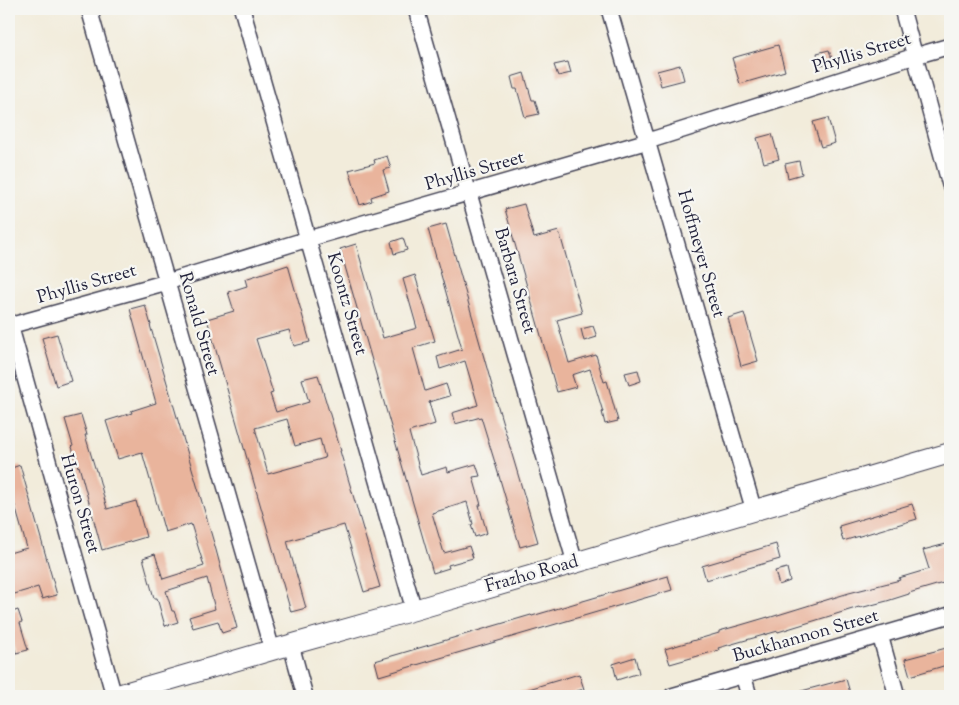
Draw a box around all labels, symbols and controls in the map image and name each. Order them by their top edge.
street label: Phyllis Street [809,27,915,81]
street label: Phyllis Street [422,145,528,199]
street label: Hoffmeyer Street [669,187,731,321]
street label: Barbara Street [486,225,542,337]
street label: Koontz Street [319,250,373,358]
street label: Phyllis Street [34,258,140,312]
street label: Ronald Street [171,269,225,379]
street label: Huron Street [52,451,106,557]
street label: Frazho Road [482,549,582,601]
street label: Buckhannon Street [730,604,882,670]

